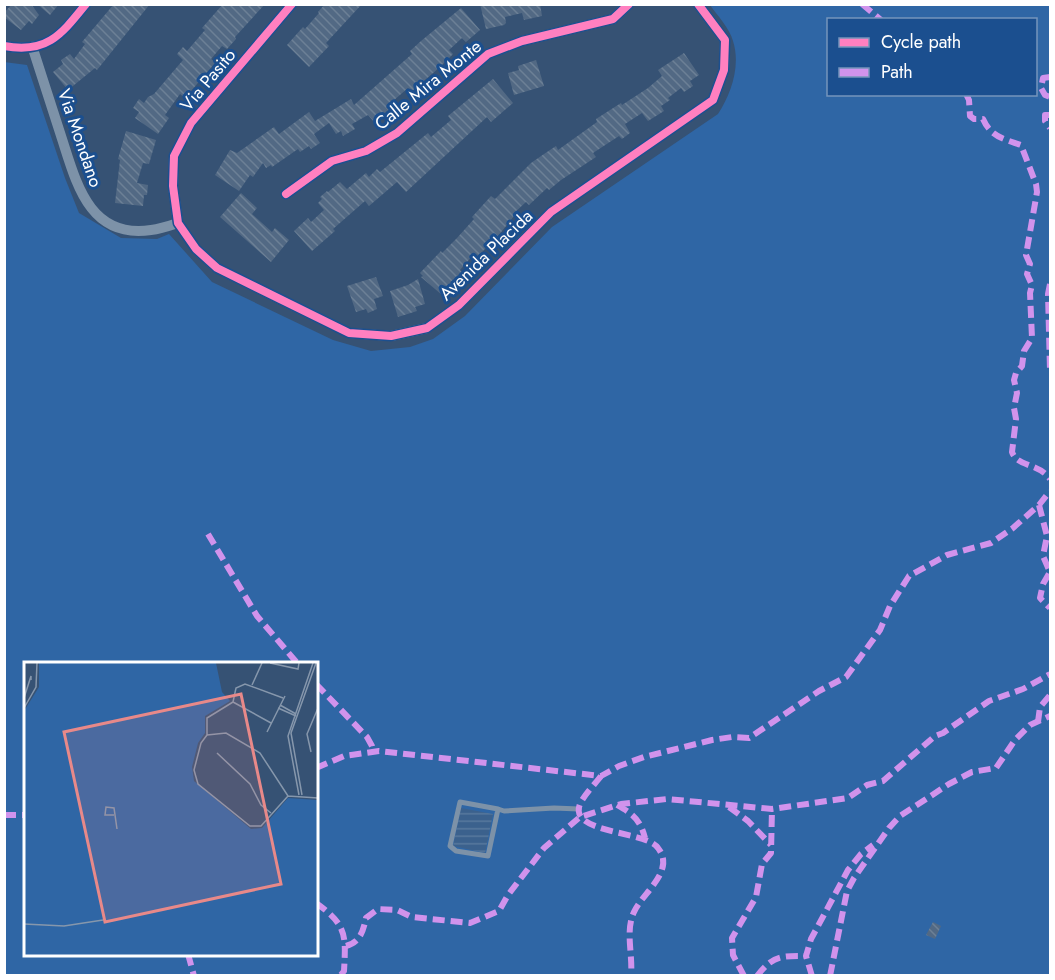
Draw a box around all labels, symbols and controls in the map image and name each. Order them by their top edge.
legend [827,18,1037,96]
text: Cycle path [881,29,961,55]
street label: Calle Mira Monte [369,34,487,136]
street label: Via Pasito [174,43,242,117]
text: Path [881,59,913,85]
street label: Via Mondano [51,85,109,191]
street label: Avenida Placida [433,204,539,306]
inset map [24,662,318,956]

